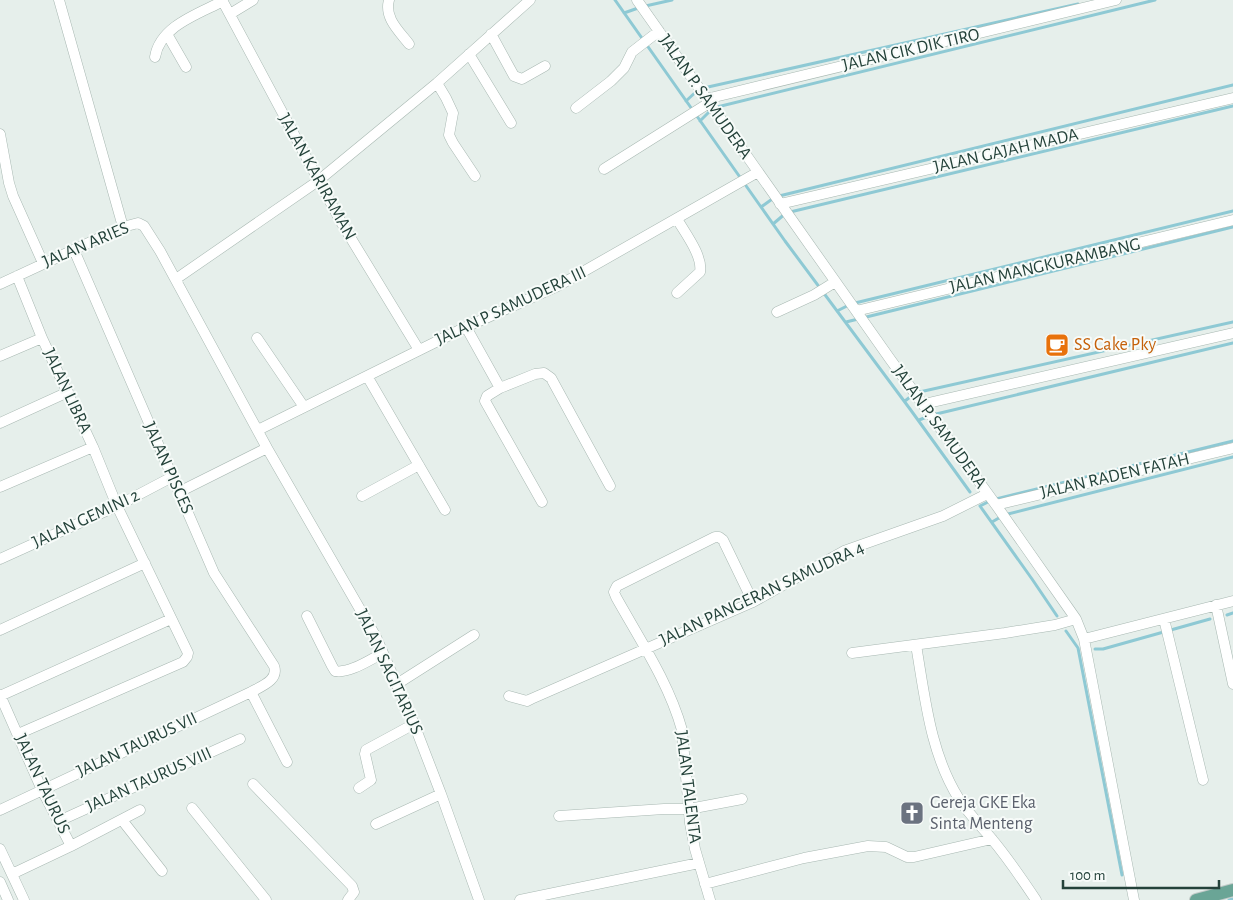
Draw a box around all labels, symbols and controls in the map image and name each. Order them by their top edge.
street label: JALAN CIK DIK TIRO [841,25,981,75]
street label: JALAN P. SAMUDERA [655,31,755,163]
street label: JALAN KARIRAMAN [275,111,359,243]
street label: JALAN GAJAH MADA [932,125,1081,176]
street label: JALAN ARIES [40,219,132,271]
street label: JALAN MANGKURAMBANG [948,235,1142,297]
street label: JALAN P SAMUDERA III [433,263,589,349]
cafe icon: SS Cake Pky [1044,332,1070,358]
place label: SS Cake Pky [1074,336,1156,354]
street label: JALAN LIBRA [40,346,95,437]
street label: JALAN P. SAMUDERA [888,362,990,492]
street label: JALAN PISCES [140,419,196,517]
street label: JALAN RADEN FATAH [1039,450,1191,502]
street label: JALAN GEMINI 2 [30,486,142,552]
street label: JALAN PANGERAN SAMUDRA 4 [657,539,867,649]
street label: JALAN SAGITARIUS [352,607,426,737]
street label: JALAN TAURUS VII [74,709,200,781]
street label: JALAN TALENTA [672,729,704,845]
street label: JALAN TAURUS [11,731,73,837]
street label: JALAN TAURUS VIII [84,744,214,816]
place label: Gereja GKE Eka Sinta Menteng [930,794,1036,833]
church icon: Gereja GKE Eka Sinta Menteng [899,800,925,826]
scale bar [1063,858,1219,890]
text: 100 m [1070,868,1105,883]

